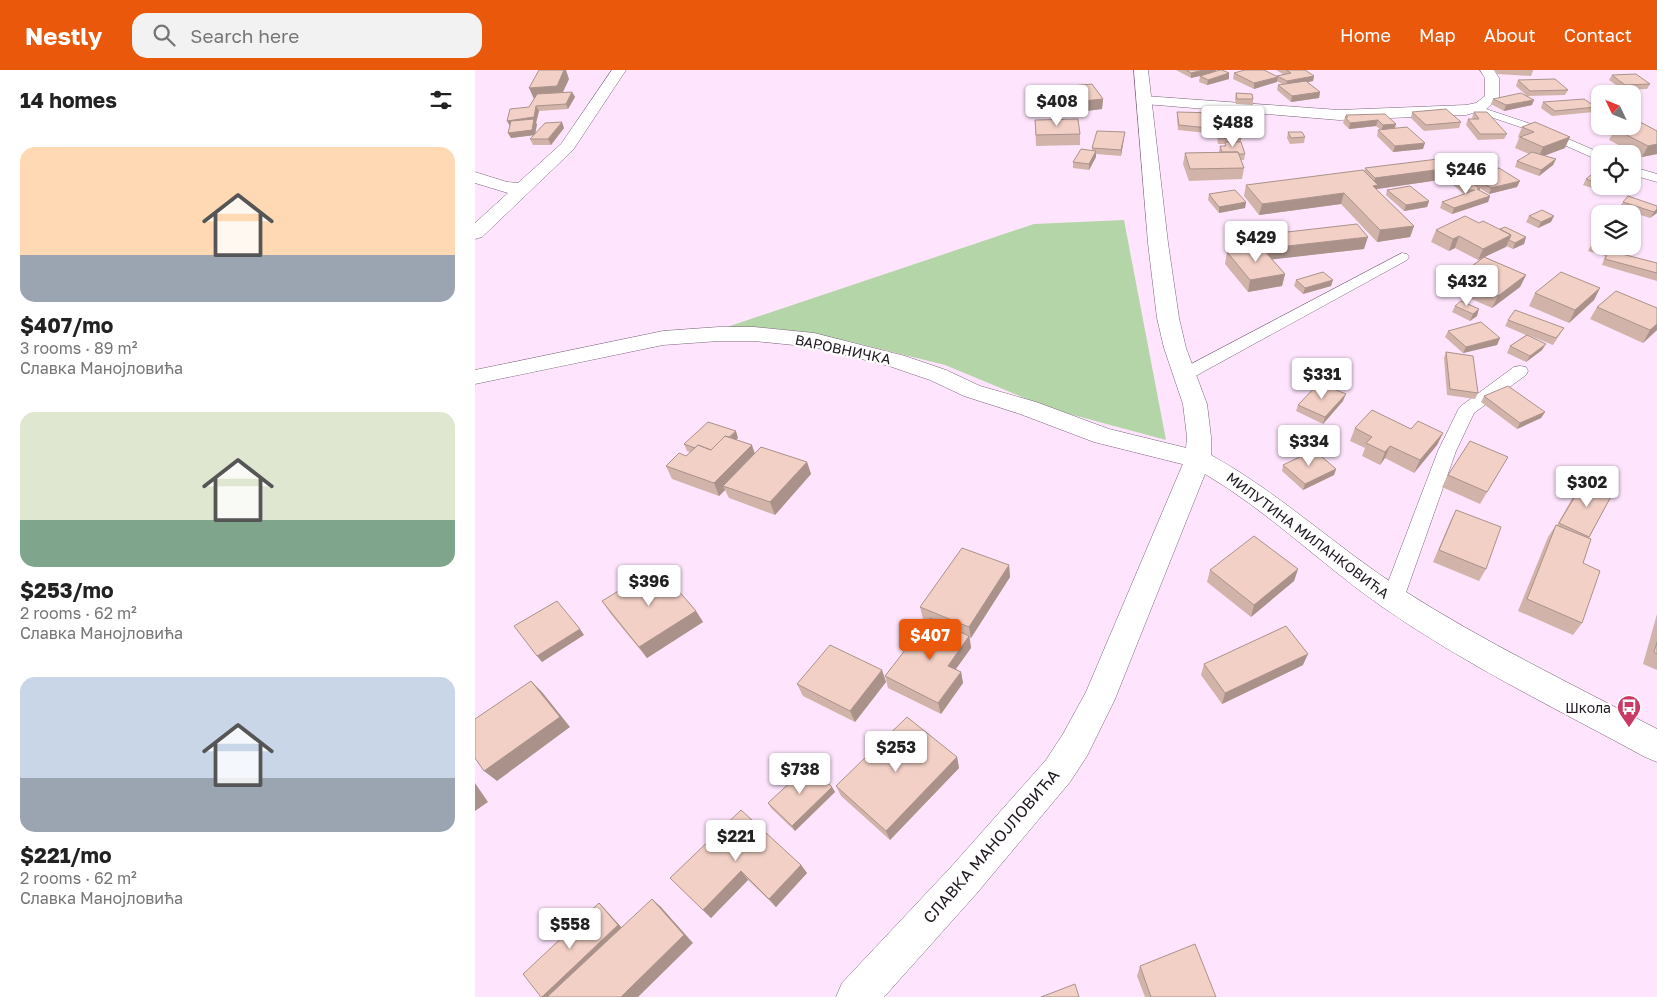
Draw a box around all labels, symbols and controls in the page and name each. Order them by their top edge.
search box [132,13,482,58]
text: Nestly [25,21,102,50]
icon: search [150,21,178,49]
text: Search here [190,24,299,47]
text: Home [1340,24,1391,46]
text: Map [1419,24,1456,46]
text: About [1484,24,1536,46]
text: Contact [1564,24,1632,46]
pin: $408 [1027,85,1087,127]
north arrow [1591,85,1641,135]
map controls [1591,85,1641,255]
icon: filters [427,86,455,114]
text: 14 homes [20,87,117,113]
text: $408 [1036,91,1078,111]
pin: $488 [1203,106,1263,148]
text: $488 [1212,112,1254,132]
button: locate [1591,145,1641,195]
pin: $246 [1436,152,1496,195]
text: $246 [1446,159,1486,179]
icon: home [193,180,283,270]
button: layers [1591,205,1641,255]
pin: $429 [1226,220,1286,263]
text: $429 [1236,227,1276,247]
pin: $432 [1437,264,1497,307]
text: $432 [1447,271,1487,291]
text: $407/mo [20,312,113,338]
street label: ВАРОВНИЧКА [794,331,893,368]
text: 3 rooms · 89 m² [20,338,137,358]
text: Славка Манојловића [20,358,183,378]
pin: $331 [1292,358,1352,400]
text: $331 [1303,364,1341,384]
pin: $334 [1279,424,1339,467]
text: $334 [1289,431,1329,451]
icon: home [193,445,283,535]
pin: $302 [1557,466,1617,508]
street label: МИЛУТИНА МИЛАНКОВИЋА [1223,468,1393,602]
text: $302 [1567,472,1607,492]
pin: $396 [619,564,679,607]
text: $396 [629,571,669,591]
text: $253/mo [20,577,114,603]
text: 2 rooms · 62 m² [20,603,137,623]
pin: $407 [900,618,960,661]
text: Славка Манојловића [20,623,183,643]
text: $407 [910,625,950,645]
bus stop icon: Школа [1616,694,1642,728]
place label: Школа [1565,699,1611,716]
icon: home [193,710,283,800]
pin: $253 [866,730,926,773]
text: $253 [876,737,916,757]
pin: $738 [770,752,830,795]
text: $738 [780,759,820,779]
street label: СЛАВКА МАНОЈЛОВИЋА [919,765,1064,927]
pin: $221 [706,820,766,862]
text: $221 [717,826,755,846]
text: $221/mo [20,842,112,868]
text: 2 rooms · 62 m² [20,868,137,888]
text: Славка Манојловића [20,888,183,908]
pin: $558 [540,908,600,950]
text: $558 [550,914,590,934]

